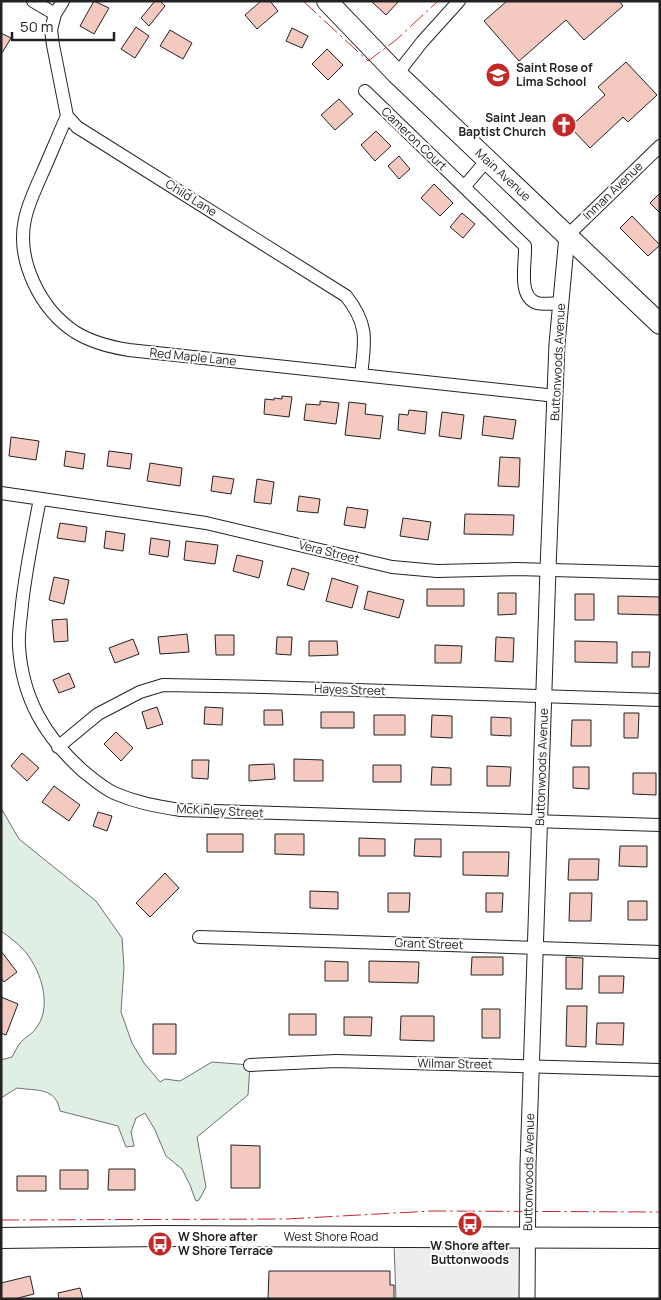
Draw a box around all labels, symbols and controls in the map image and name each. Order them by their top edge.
scale bar [12,10,115,42]
text: 50 m [20,16,54,37]
place label: Saint Rose of Lima School [516,59,593,90]
school or university icon: Saint Rose of Lima School [485,62,511,88]
street label: Cameron Court [378,103,451,174]
place label: Saint Jean Baptist Church [459,109,546,140]
church icon: Saint Jean Baptist Church [551,112,577,138]
street label: Main Avenue [472,144,535,205]
street label: Inman Avenue [579,158,646,224]
street label: Child Lane [162,175,220,220]
street label: Buttonwoods Avenue [546,303,569,421]
street label: Red Maple Lane [149,343,237,370]
street label: Vera Street [297,536,361,567]
street label: Hayes Street [314,680,386,699]
street label: Buttonwoods Avenue [531,708,552,826]
street label: McKinley Street [176,800,264,821]
street label: Grant Street [394,934,464,953]
street label: Wilmar Street [417,1054,493,1073]
street label: Buttonwoods Avenue [519,1113,538,1231]
bus stop icon: W Shore after Buttonwoods [457,1211,483,1237]
place label: W Shore after W Shore Terrace [178,1228,273,1259]
street label: West Shore Road [284,1228,378,1245]
bus stop icon: W Shore after W Shore Terrace [147,1231,173,1257]
place label: W Shore after Buttonwoods [430,1237,510,1268]

